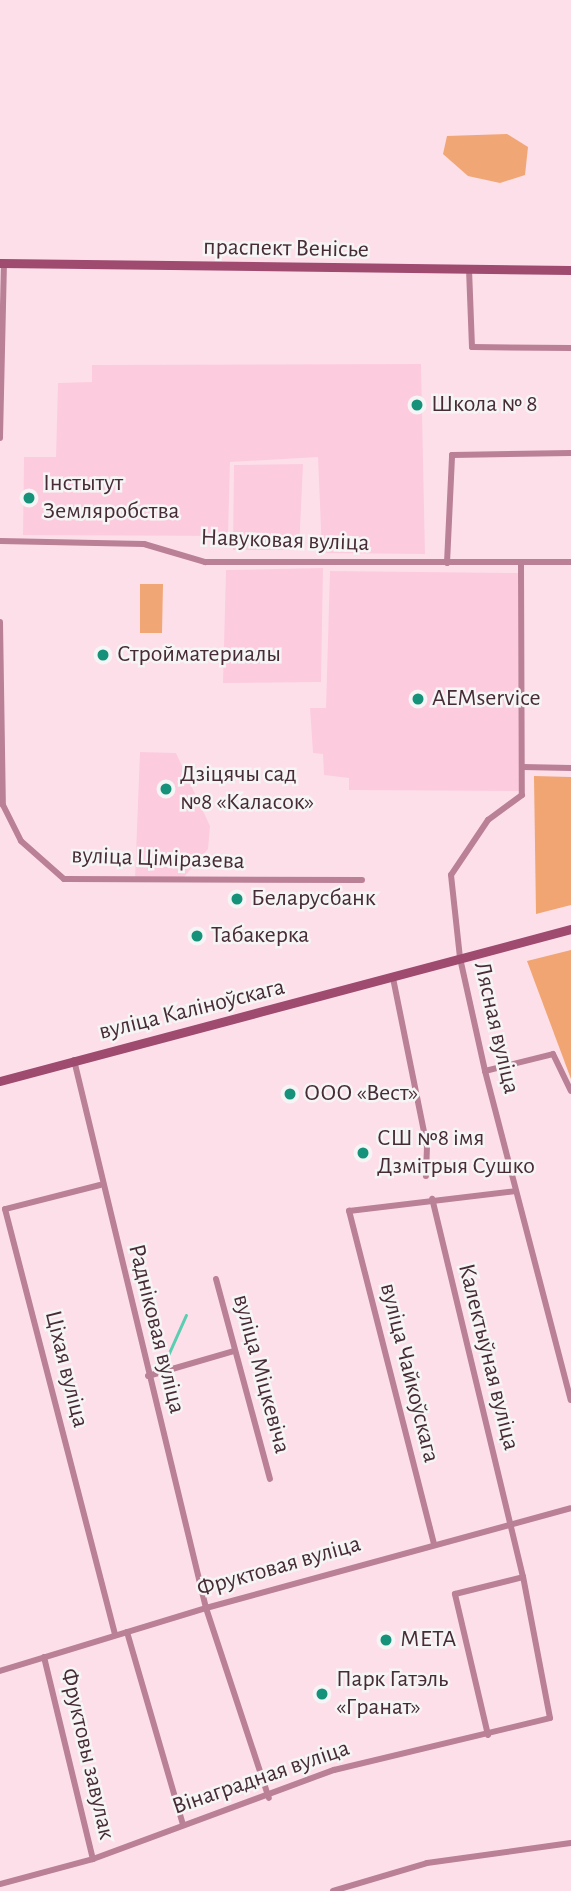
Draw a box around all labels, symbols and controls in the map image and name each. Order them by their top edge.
street label: праспект Венісье [203,233,369,265]
place label: Школа № 8 [431,391,538,419]
marker: Школа № 8 [409,397,425,413]
place label: Інстытут Земляробства [43,470,179,526]
marker: Інстытут Земляробства [21,490,37,506]
street label: Навуковая вуліца [200,524,370,558]
place label: Стройматериалы [117,641,281,669]
marker: Стройматериалы [95,647,111,663]
place label: AEMservice [432,685,541,713]
marker: AEMservice [410,691,426,707]
place label: Дзіцячы сад №8 «Каласок» [180,761,314,817]
marker: Дзіцячы сад №8 «Каласок» [158,781,174,797]
street label: вуліца Ціміразева [71,842,245,876]
place label: Беларусбанк [251,885,376,913]
marker: Беларусбанк [229,891,245,907]
place label: Табакерка [211,922,309,950]
marker: Табакерка [189,928,205,944]
street label: Лясная вуліца [467,959,525,1097]
street label: вуліца Каліноўскага [96,973,288,1047]
place label: ООО «Вест» [304,1080,418,1108]
marker: ООО «Вест» [282,1086,298,1102]
place label: СШ №8 імя Дзмітрыя Сушко [377,1125,535,1181]
marker: СШ №8 імя Дзмітрыя Сушко [355,1145,371,1161]
street label: Радніковая вуліца [121,1241,191,1417]
street label: Калектыўная вуліца [451,1261,525,1453]
street label: вуліца Чайкоўскага [373,1280,445,1466]
street label: вуліца Міцкевіча [226,1291,296,1457]
street label: Ціхая вуліца [38,1307,94,1431]
street label: Фруктовая вуліца [194,1530,364,1604]
place label: МЕТА [400,1626,456,1654]
marker: МЕТА [378,1632,394,1648]
street label: Фруктовы завулак [53,1666,121,1842]
place label: Парк Гатэль «Гранат» [336,1666,448,1722]
marker: Парк Гатэль «Гранат» [314,1686,330,1702]
street label: Вінаградная вуліца [168,1734,354,1822]

